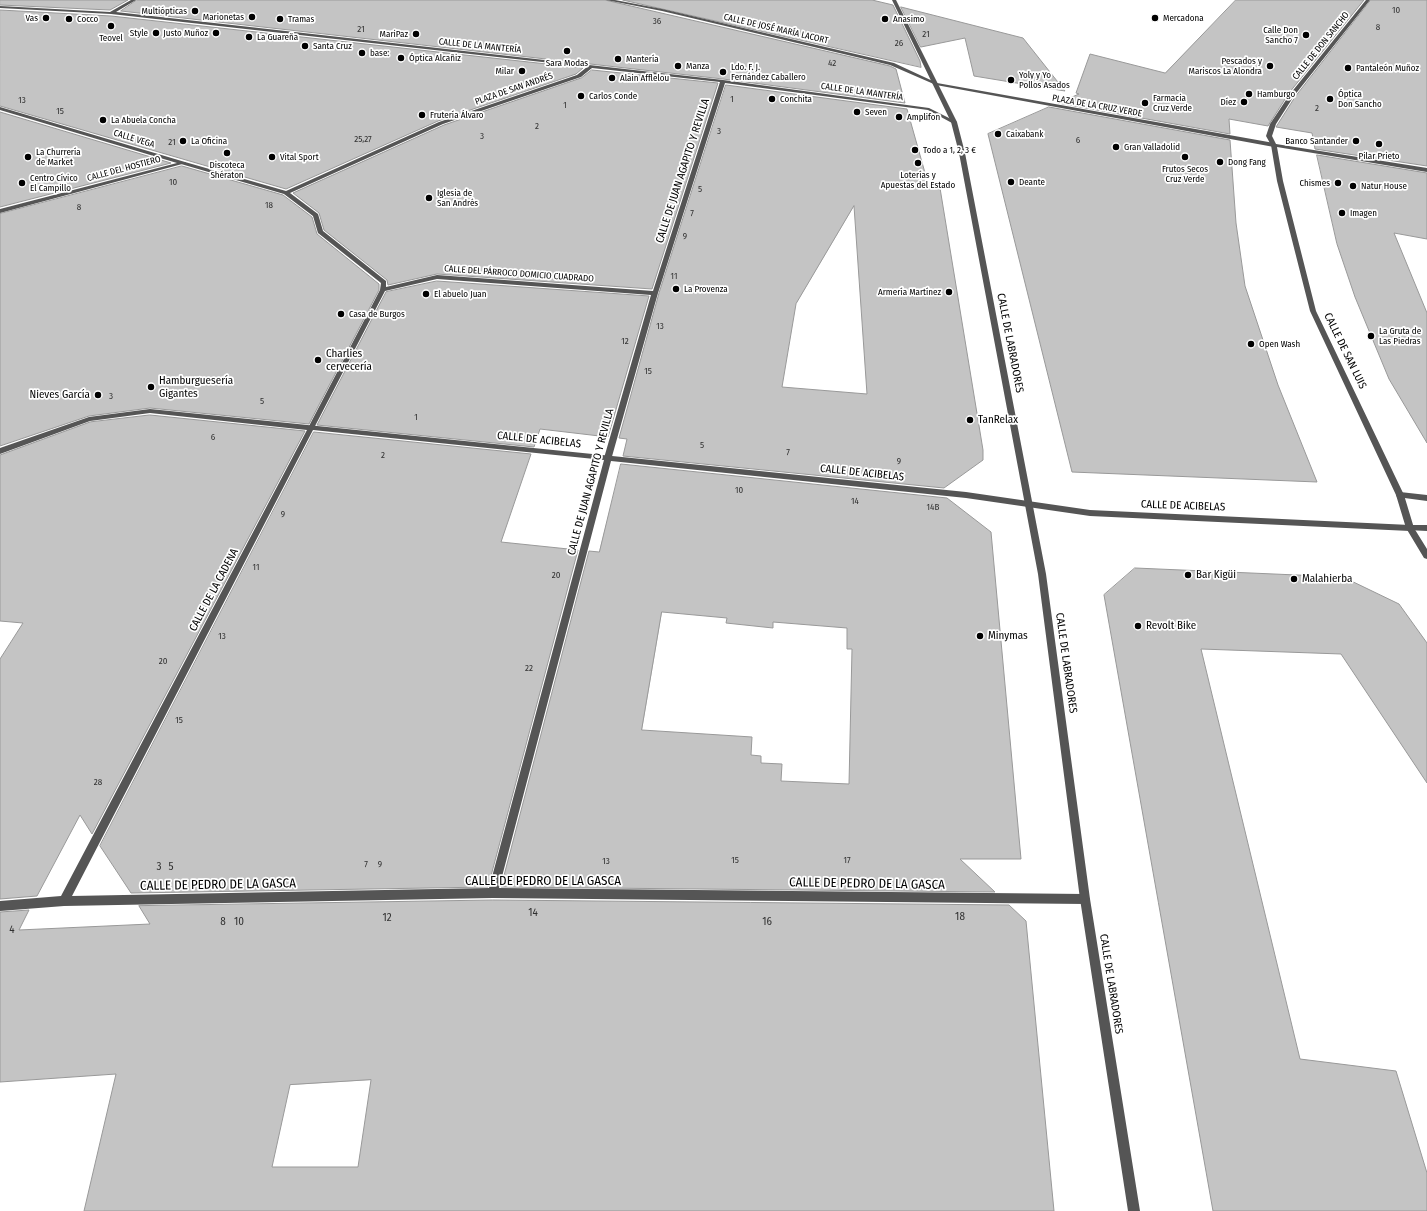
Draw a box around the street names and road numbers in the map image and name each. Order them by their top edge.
street label: CALLE DE DON SANCHO [1290,10,1352,82]
street label: CALLE DE JOSÉ MARÍA LACORT [723,12,829,46]
street label: CALLE DE LA MANTERÍA [438,36,522,56]
street label: PLAZA DE SAN ANDRÉS [474,71,554,107]
street label: CALLE DE LA MANTERÍA [820,81,904,103]
street label: PLAZA DE LA CRUZ VERDE [1051,93,1143,119]
street label: CALLE DE JUAN AGAPITO Y REVILLA [653,97,713,245]
street label: CALLE VEGA [112,128,156,150]
street label: CALLE DEL HOSTIERO [86,154,162,184]
street label: CALLE DEL PÁRROCO DOMICIO CUADRADO [444,263,594,285]
street label: CALLE DE LABRADORES [994,292,1026,394]
street label: CALLE DE SAN LUIS [1321,311,1369,391]
street label: CALLE DE JUAN AGAPITO Y REVILLA [565,407,617,557]
street label: CALLE DE ACIBELAS [496,429,582,451]
street label: CALLE DE ACIBELAS [819,462,905,484]
street label: CALLE DE ACIBELAS [1141,498,1225,514]
street label: CALLE DE LA CADENA [187,546,241,634]
street label: CALLE DE LABRADORES [1052,612,1080,714]
street label: CALLE DE PEDRO DE LA GASCA [465,873,621,889]
street label: CALLE DE PEDRO DE LA GASCA [789,875,945,893]
street label: CALLE DE PEDRO DE LA GASCA [140,876,296,894]
street label: CALLE DE LABRADORES [1097,933,1125,1035]

